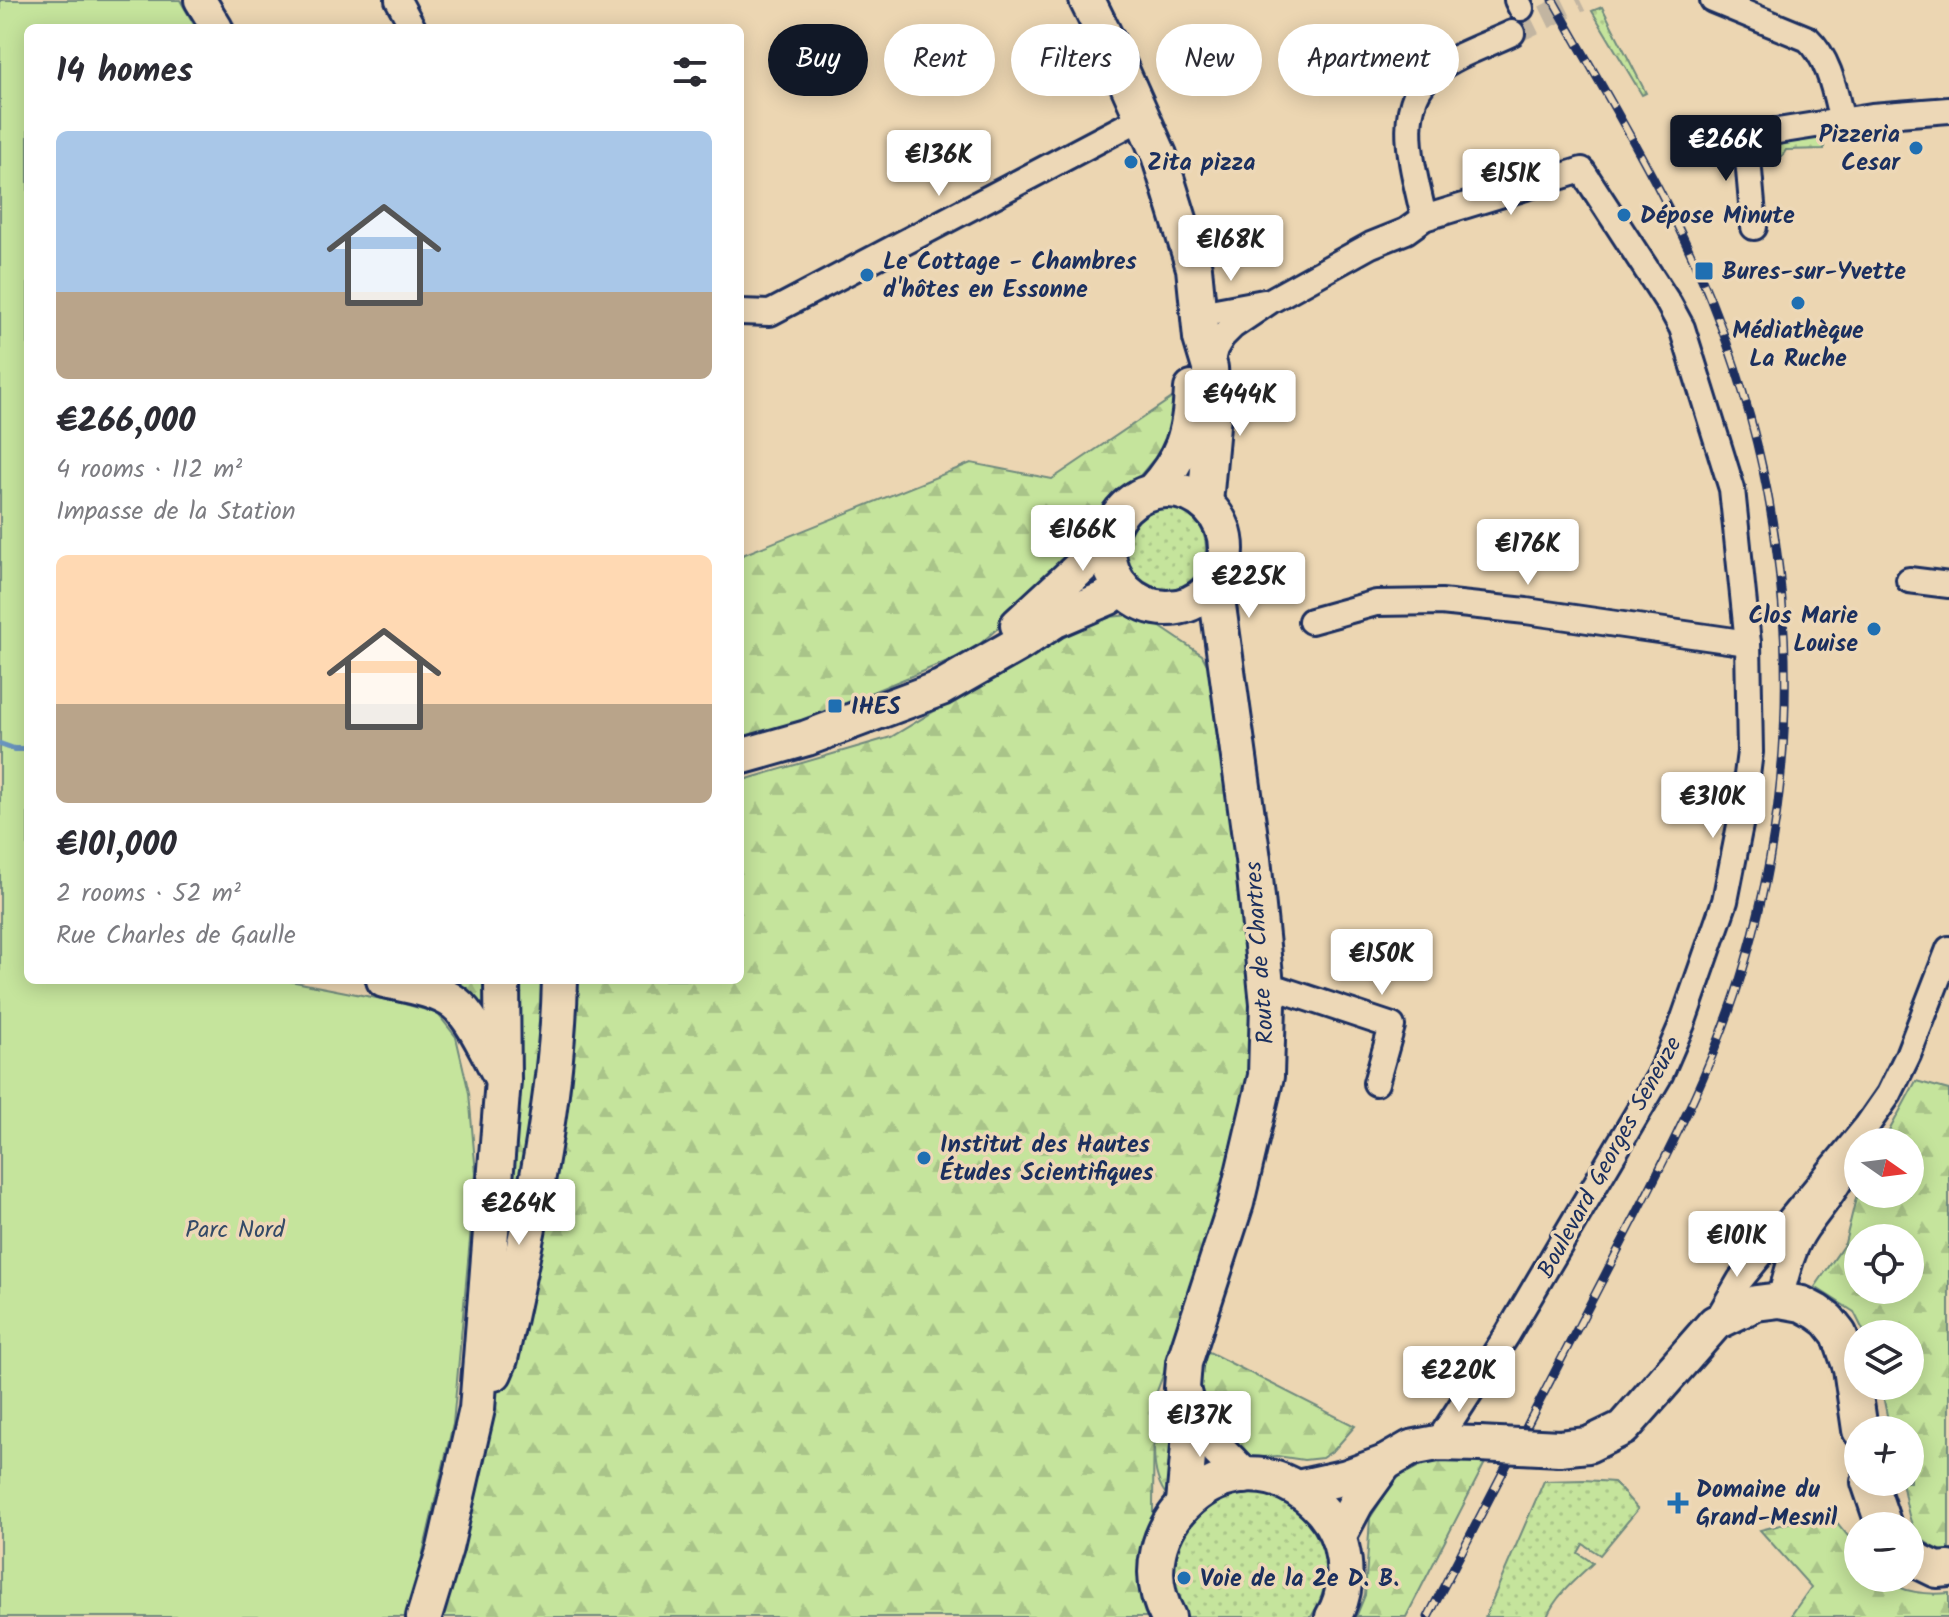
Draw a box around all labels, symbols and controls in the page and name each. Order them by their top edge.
chip: Buy [768,24,868,96]
chip: Rent [884,24,995,96]
chip: Filters [1011,24,1140,96]
chip: New [1156,24,1262,96]
chip: Apartment [1278,24,1459,96]
text: 14 homes [56,45,193,99]
icon: filters [668,50,712,94]
pin: €266K [1670,115,1782,183]
place label: Pizzeria Cesar [1819,116,1901,183]
text: €266K [1688,120,1764,162]
pin: €136K [883,130,995,198]
text: €136K [905,135,973,177]
marker: Pizzeria Cesar [1907,139,1925,157]
place label: Zita pizza [1147,144,1255,183]
pin: €151K [1455,149,1567,217]
marker: Zita pizza [1122,153,1140,171]
text: €151K [1481,154,1542,196]
icon: home [312,183,456,327]
place label: Dépose Minute [1640,197,1795,236]
marker: Dépose Minute [1615,206,1633,224]
pin: €168K [1175,215,1287,283]
text: €168K [1196,220,1266,262]
place label: Le Cottage - Chambres d'hôtes en Essonne [883,243,1137,310]
place label: Bures-sur-Yvette [1722,253,1906,292]
marker: Bures-sur-Yvette [1693,260,1715,282]
marker: Le Cottage - Chambres d'hôtes en Essonne [858,266,876,284]
marker: Médiathèque La Ruche [1789,294,1807,312]
place label: Médiathèque La Ruche [1732,312,1864,379]
pin: €444K [1184,370,1296,438]
text: €444K [1203,375,1277,417]
text: €266,000 [56,395,195,449]
text: 4 rooms · 112 m² [56,449,242,491]
text: Impasse de la Station [56,491,296,533]
pin: €166K [1027,505,1139,573]
text: €166K [1049,510,1117,552]
pin: €176K [1472,519,1584,587]
text: €176K [1495,524,1561,566]
pin: €225K [1193,552,1305,620]
text: €225K [1211,557,1287,599]
place label: Clos Marie Louise [1748,597,1858,664]
icon: home [312,607,456,751]
marker: Clos Marie Louise [1865,620,1883,638]
place label: IHES [851,688,901,727]
marker: IHES [826,697,844,715]
pin: €310K [1657,772,1769,840]
text: €310K [1679,777,1747,819]
text: €101,000 [56,819,177,873]
street label: Route de Chartres [1235,860,1286,1046]
text: 2 rooms · 52 m² [56,873,241,915]
text: Rue Charles de Gaulle [56,915,296,957]
pin: €150K [1326,929,1438,997]
text: €150K [1349,934,1415,976]
street label: Boulevard Georges Seneuze [1527,1029,1693,1286]
place label: Institut des Hautes Études Scientifiques [940,1126,1154,1193]
north arrow [1844,1128,1924,1208]
map controls [1844,1128,1924,1592]
marker: Institut des Hautes Études Scientifiques [915,1149,933,1167]
pin: €264K [463,1179,575,1247]
text: €264K [481,1184,557,1226]
park label: Parc Nord [185,1211,286,1250]
pin: €101K [1681,1211,1793,1279]
text: €101K [1706,1216,1768,1258]
button: locate [1844,1224,1924,1304]
button: layers [1844,1320,1924,1400]
pin: €220K [1403,1346,1515,1414]
text: €220K [1421,1351,1497,1393]
pin: €137K [1144,1391,1256,1459]
text: €137K [1167,1396,1233,1438]
button: + [1844,1416,1924,1496]
place label: Domaine du Grand-Mesnil [1696,1471,1838,1538]
marker: Domaine du Grand-Mesnil [1667,1492,1689,1514]
button: − [1844,1512,1924,1592]
place label: Voie de la 2e D. B. [1200,1560,1399,1599]
marker: Voie de la 2e D. B. [1175,1569,1193,1587]

